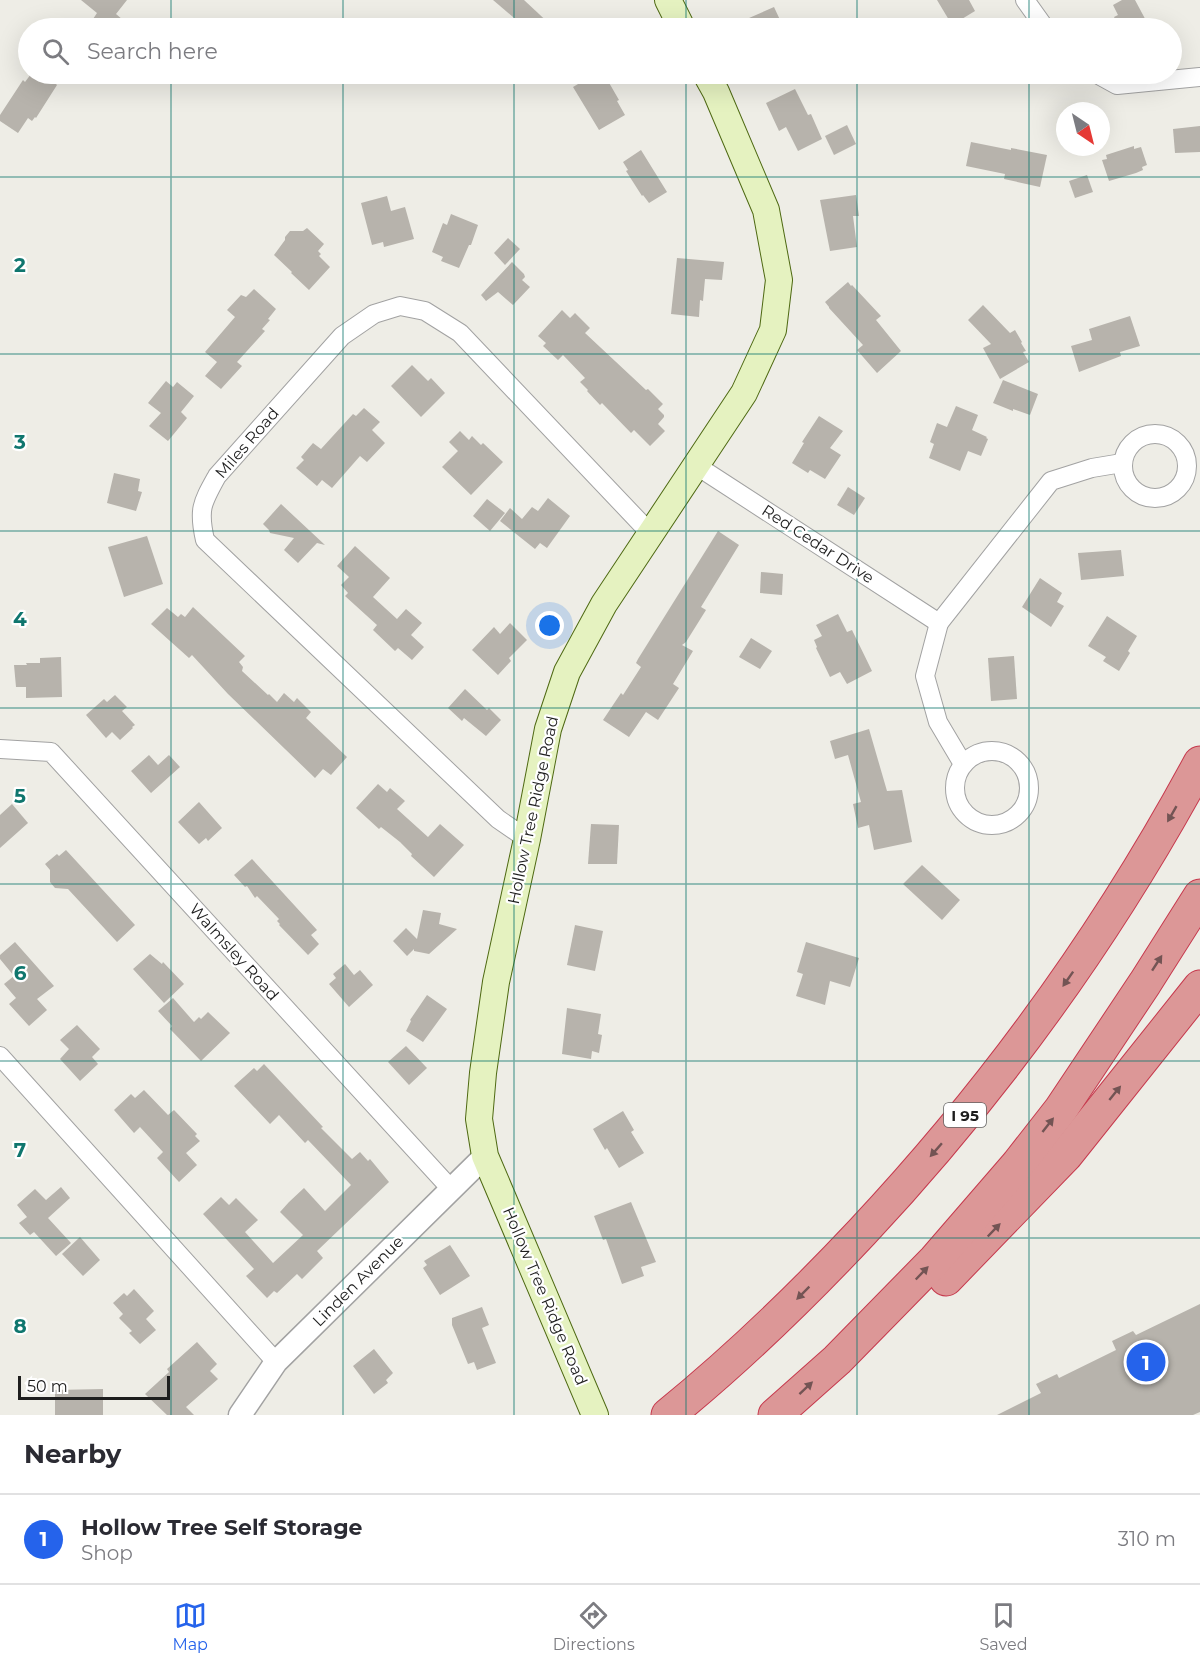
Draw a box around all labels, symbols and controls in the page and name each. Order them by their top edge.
search box [18,18,1182,84]
icon: search [39,35,72,68]
text: Search here [87,38,218,65]
north arrow [1056,102,1110,156]
text: 2 [14,253,26,277]
street label: Miles Road [211,404,283,482]
text: 3 [13,430,26,454]
street label: Red Cedar Drive [758,501,878,587]
text: 4 [13,607,27,631]
your location [535,611,564,640]
street label: Hollow Tree Ridge Road [504,714,562,906]
text: 5 [14,784,26,808]
one-way arrow [1166,806,1177,822]
street label: Walmsley Road [185,900,283,1004]
one-way arrow [1152,955,1163,972]
text: 6 [14,961,27,985]
one-way arrow [1062,971,1074,987]
one-way arrow [1109,1085,1122,1101]
road number: I 95 [944,1103,986,1127]
one-way arrow [1042,1117,1055,1133]
text: 7 [14,1138,26,1162]
one-way arrow [930,1142,943,1157]
street label: Hollow Tree Ridge Road [499,1204,591,1388]
one-way arrow [987,1222,1001,1237]
street label: Linden Avenue [309,1232,407,1330]
one-way arrow [914,1267,928,1281]
one-way arrow [796,1285,810,1300]
text: 8 [13,1314,27,1338]
pin: 1 [1126,1340,1166,1384]
scale bar [18,1373,170,1400]
text: 50 m [27,1377,68,1396]
one-way arrow [799,1381,814,1395]
text: Nearby [24,1438,121,1470]
text: Hollow Tree Self Storage [81,1514,362,1541]
text: 1 [40,1527,47,1551]
text: 310 m [1118,1527,1176,1551]
text: Shop [81,1541,133,1565]
tab: Map [172,1599,208,1654]
tab: Directions [553,1599,635,1654]
tab: Saved [980,1599,1028,1654]

